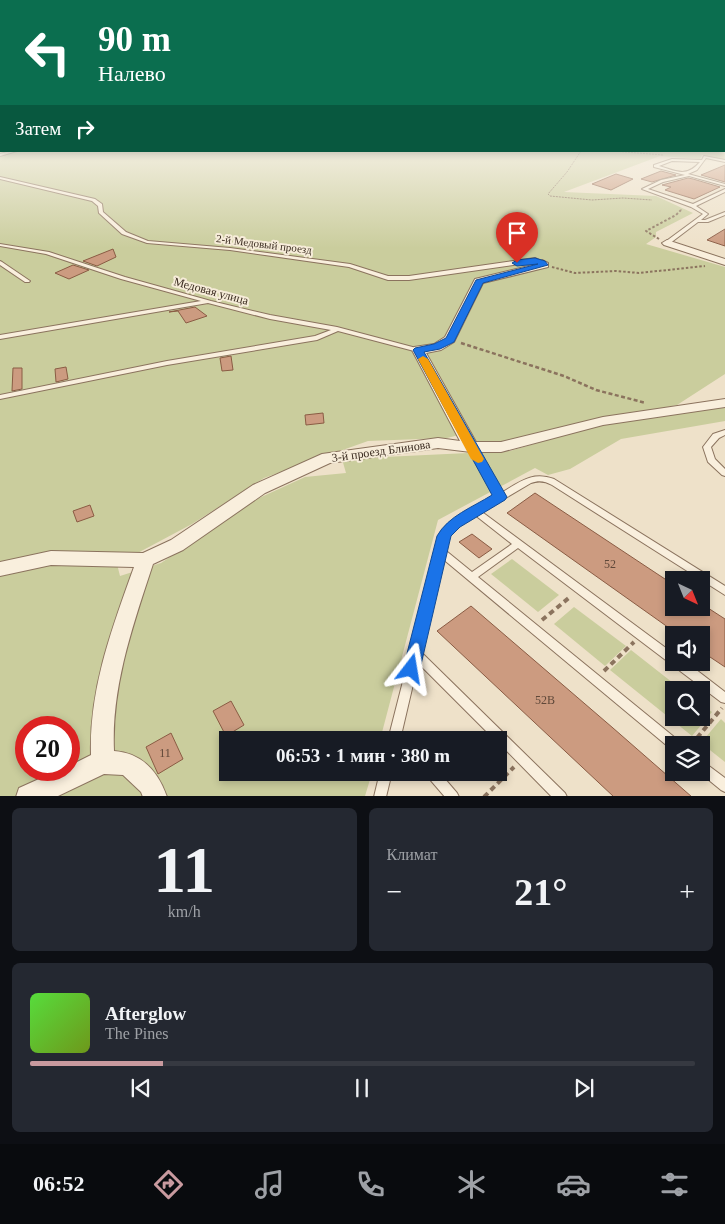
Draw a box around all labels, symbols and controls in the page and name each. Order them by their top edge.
icon: left [15,20,80,85]
text: 90 m [98,20,171,59]
text: Налево [98,61,166,86]
icon: right [71,115,99,143]
text: Затем [15,118,61,139]
pin [496,212,538,263]
icon: arrive [503,219,531,247]
street label: 2-й Медовый проезд [215,232,313,256]
street label: Медовая улица [172,274,251,308]
street label: 3-й проезд Блинова [331,437,432,465]
house number: 52 [604,557,616,571]
north arrow [665,571,710,616]
map controls [665,571,710,781]
button: sound [665,626,710,671]
position arrow [384,642,436,694]
button: search [665,681,710,726]
house number: 52В [535,693,555,707]
speed limit sign: 20 [15,716,80,781]
button: layers [665,736,710,781]
text: 06:53 · 1 мин · 380 m [276,745,450,766]
house number: 11 [159,746,171,760]
text: 11 [154,834,215,906]
text: Климат [387,846,437,863]
text: 21° [514,871,567,913]
text: − [387,876,402,907]
text: + [679,876,695,907]
text: km/h [168,903,201,920]
text: Afterglow [105,1003,186,1024]
text: The Pines [105,1025,169,1042]
icon: previous [127,1074,155,1102]
icon: pause [348,1074,376,1102]
icon: next [570,1074,598,1102]
icon: directions [151,1167,186,1202]
icon: music [252,1167,287,1202]
icon: phone [353,1167,388,1202]
icon: climate [454,1167,489,1202]
icon: car [556,1167,591,1202]
icon: filters [657,1167,692,1202]
text: 06:52 [33,1171,84,1196]

